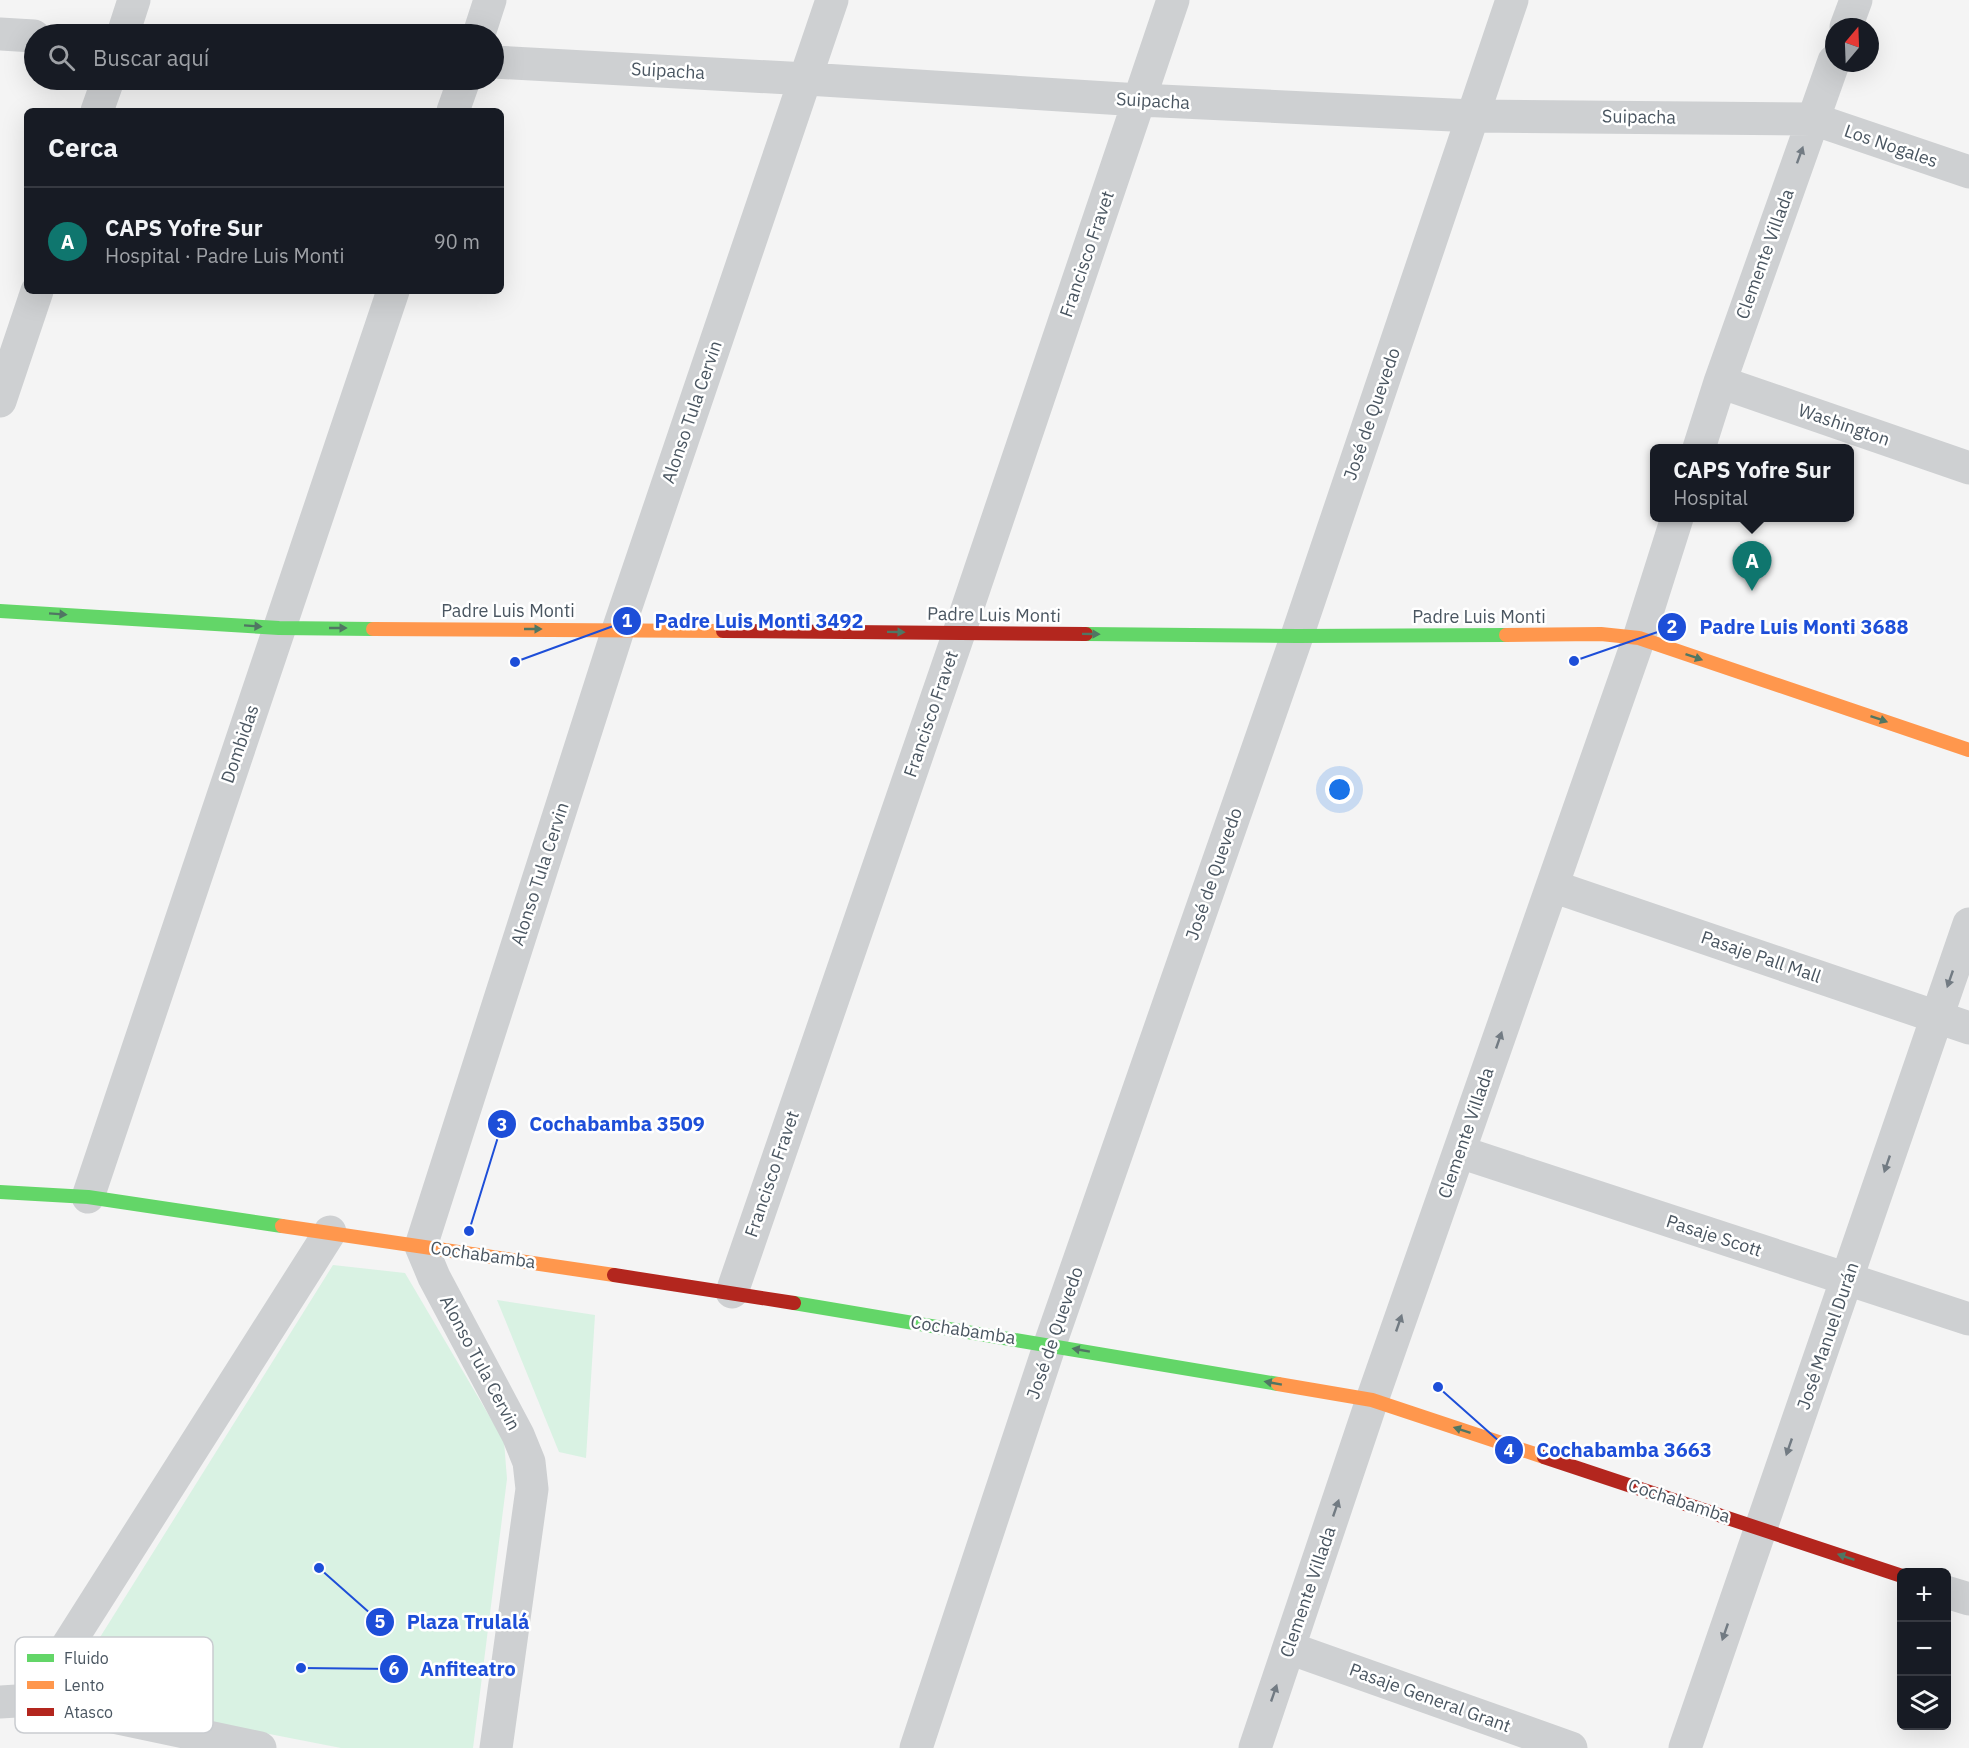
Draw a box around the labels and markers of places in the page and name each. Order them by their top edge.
pin: A [1732,542,1772,591]
callout: Padre Luis Monti 3492 [612,602,875,640]
callout: Padre Luis Monti 3688 [1657,608,1920,646]
callout: Cochabamba 3509 [487,1105,717,1143]
callout: Cochabamba 3663 [1494,1431,1723,1469]
callout: Plaza Trulalá [365,1603,542,1641]
callout: Anfiteatro [379,1650,528,1688]

